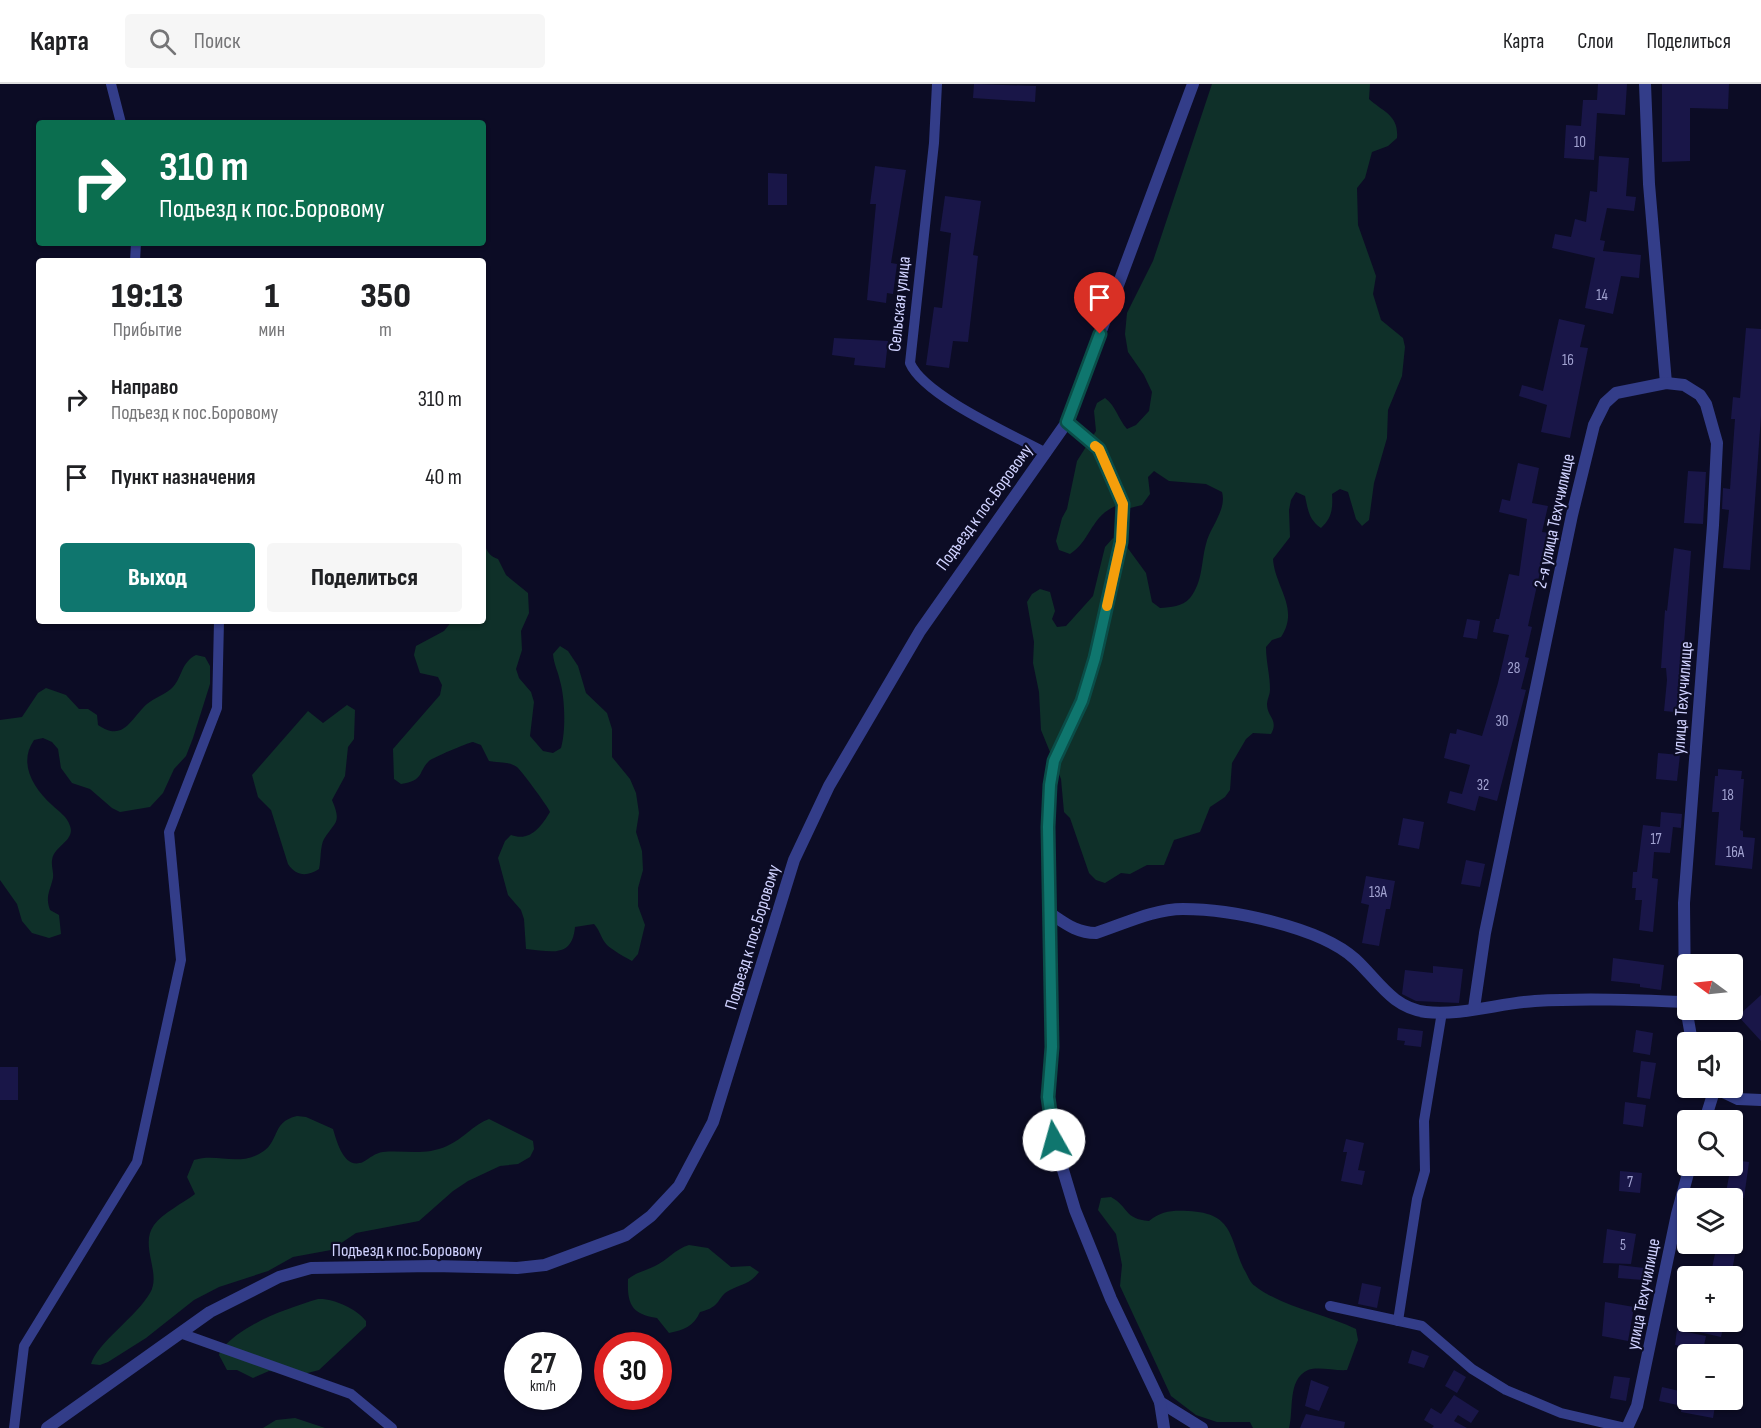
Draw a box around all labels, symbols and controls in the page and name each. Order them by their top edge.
search box [125,14,545,68]
text: Карта [30,25,89,58]
icon: search [146,25,179,58]
text: Поиск [194,28,240,55]
text: Карта [1503,29,1544,54]
text: Слои [1577,29,1613,54]
text: Поделиться [1646,29,1731,54]
house number: 10 [1574,133,1586,152]
text: 310 m [159,142,249,193]
icon: right [60,144,138,222]
text: Подъезд к пос.Боровому [159,193,385,225]
street label: Сельская улица [884,255,915,353]
pin [1074,272,1125,334]
text: 19:13 [111,275,183,318]
text: 1 [264,275,279,318]
text: 350 [360,275,411,318]
icon: arrive [1083,281,1116,314]
house number: 14 [1596,286,1608,305]
text: Прибытие [113,318,182,342]
text: мин [259,318,285,342]
text: m [379,318,392,342]
house number: 16 [1562,351,1574,370]
text: Направо [111,374,178,401]
icon: right [60,383,93,416]
text: 310 m [418,386,462,413]
text: Подъезд к пос.Боровому [111,401,278,425]
street label: Подъезд к пос.Боровому [932,440,1037,574]
street label: 2-я улица Техучилище [1530,452,1579,590]
icon: arrive [60,461,93,494]
text: Пункт назначения [111,464,255,491]
text: 40 m [425,464,462,491]
button: Выход [60,543,255,612]
button: Поделиться [267,543,462,612]
street label: улица Техучилище [1668,641,1697,755]
house number: 28 [1508,659,1520,678]
house number: 30 [1496,712,1508,731]
house number: 32 [1477,776,1489,795]
house number: 18 [1722,786,1734,805]
house number: 17 [1650,830,1662,849]
house number: 16А [1726,843,1745,862]
street label: Подъезд к пос.Боровому [720,862,785,1012]
house number: 13А [1369,883,1388,902]
north arrow [1677,954,1743,1020]
map controls [1677,954,1743,1410]
button: sound [1677,1032,1743,1098]
position arrow [1022,1108,1086,1172]
button: search [1677,1110,1743,1176]
house number: 7 [1627,1173,1633,1192]
button: layers [1677,1188,1743,1254]
house number: 5 [1620,1236,1626,1255]
street label: улица Техучилище [1622,1236,1665,1352]
street label: Подъезд к пос.Боровому [332,1240,482,1261]
button: + [1677,1266,1743,1332]
speed limit sign: 30 [594,1332,672,1410]
button: − [1677,1344,1743,1410]
text: 27 [530,1346,556,1382]
text: km/h [530,1377,556,1396]

